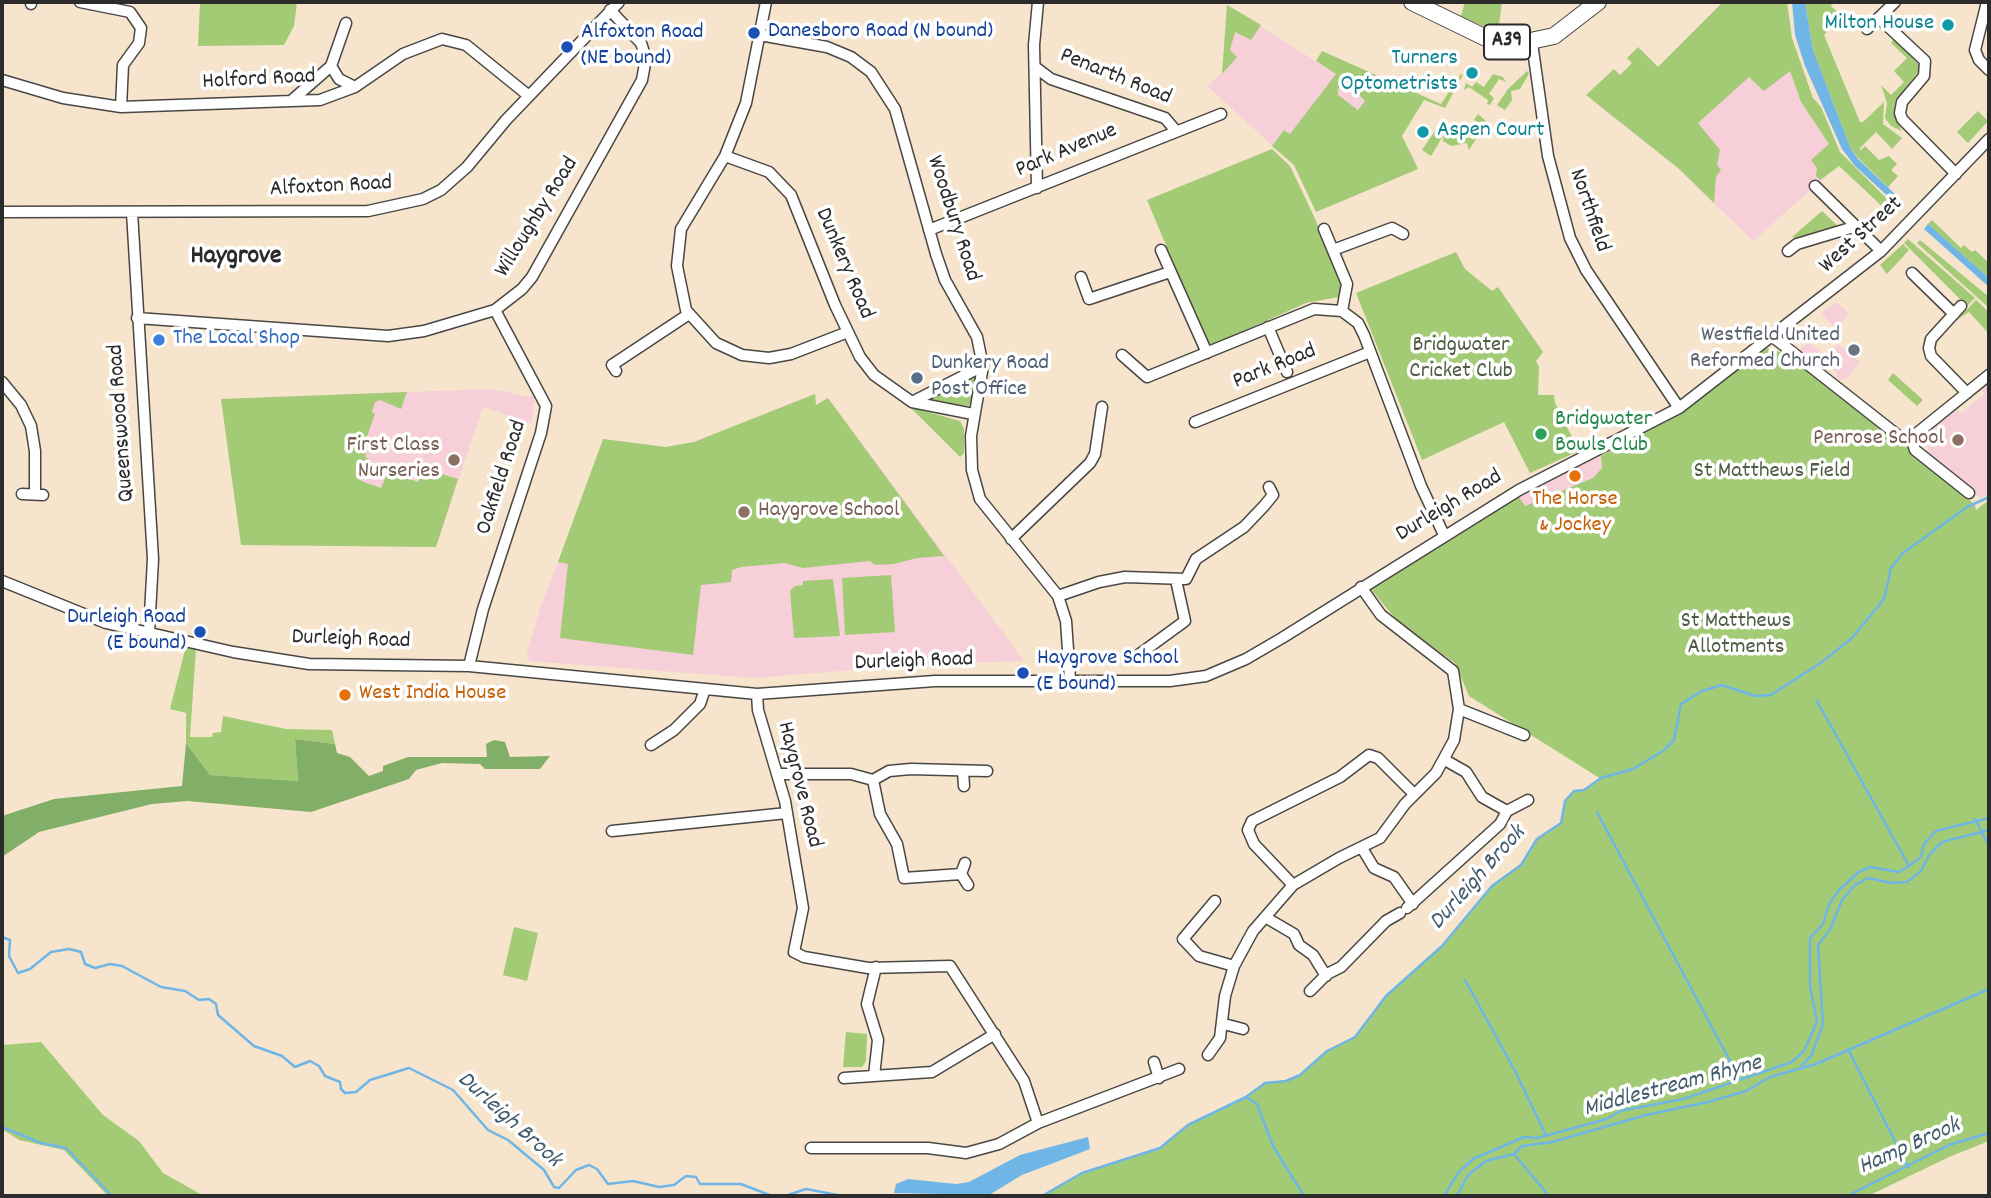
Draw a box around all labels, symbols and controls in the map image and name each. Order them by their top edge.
place label: Milton House [1824,11,1934,39]
marker: Milton House [1940,17,1956,33]
place label: Danesboro Road (N bound) [768,19,993,47]
place label: Alfoxton Road (NE bound) [581,20,704,74]
road number: A39 [1484,24,1530,60]
marker: Danesboro Road (N bound) [746,25,762,41]
marker: Alfoxton Road (NE bound) [559,39,575,55]
street label: Penarth Road [1055,43,1175,113]
place label: Turners Optometrists [1340,46,1458,100]
street label: Holford Road [202,64,316,98]
marker: Turners Optometrists [1464,65,1480,81]
street label: Park Avenue [1012,118,1122,186]
place label: Aspen Court [1437,118,1544,146]
marker: Aspen Court [1415,124,1431,140]
street label: Willoughby Road [490,153,586,283]
street label: Woodbury Road [919,153,985,285]
street label: Northfield [1561,166,1615,256]
street label: Alfoxton Road [269,171,393,205]
street label: West Street [1815,191,1909,281]
street label: Dunkery Road [807,204,879,324]
district label: Haygrove [191,242,281,274]
place label: Westfield United Reformed Church [1690,323,1840,377]
place label: The Local Shop [173,326,300,354]
marker: The Local Shop [151,332,167,348]
park label: Bridgwater Cricket Club [1409,333,1513,387]
street label: Park Road [1229,339,1321,397]
marker: Westfield United Reformed Church [1846,342,1862,358]
street label: Queenswood Road [104,343,142,503]
place label: Dunkery Road Post Office [931,351,1049,405]
marker: Dunkery Road Post Office [909,370,925,386]
place label: Bridgwater Bowls Club [1555,407,1652,461]
street label: Oakfield Road [472,417,534,539]
marker: Bridgwater Bowls Club [1533,426,1549,442]
place label: Penrose School [1813,426,1944,454]
marker: Penrose School [1950,432,1966,448]
place label: First Class Nurseries [347,433,440,487]
marker: First Class Nurseries [446,452,462,468]
park label: St Matthews Field [1694,459,1850,487]
street label: Durleigh Road [1392,465,1508,549]
marker: The Horse & Jockey [1567,468,1583,484]
place label: The Horse & Jockey [1532,487,1618,541]
place label: Haygrove School [758,498,900,526]
marker: Haygrove School [736,504,752,520]
place label: Durleigh Road (E bound) [67,605,186,659]
park label: St Matthews Allotments [1681,609,1791,663]
marker: Durleigh Road (E bound) [192,624,208,640]
street label: Durleigh Road [291,625,411,657]
place label: Haygrove School (E bound) [1037,646,1179,700]
street label: Durleigh Road [854,647,974,679]
marker: Haygrove School (E bound) [1015,665,1031,681]
place label: West India House [359,681,506,709]
marker: West India House [337,687,353,703]
street label: Haygrove Road [769,719,827,851]
water label: Durleigh Brook [1425,821,1533,937]
water label: Middlestream Rhyne [1581,1050,1765,1126]
water label: Durleigh Brook [450,1067,566,1175]
water label: Hamp Brook [1855,1113,1965,1183]

